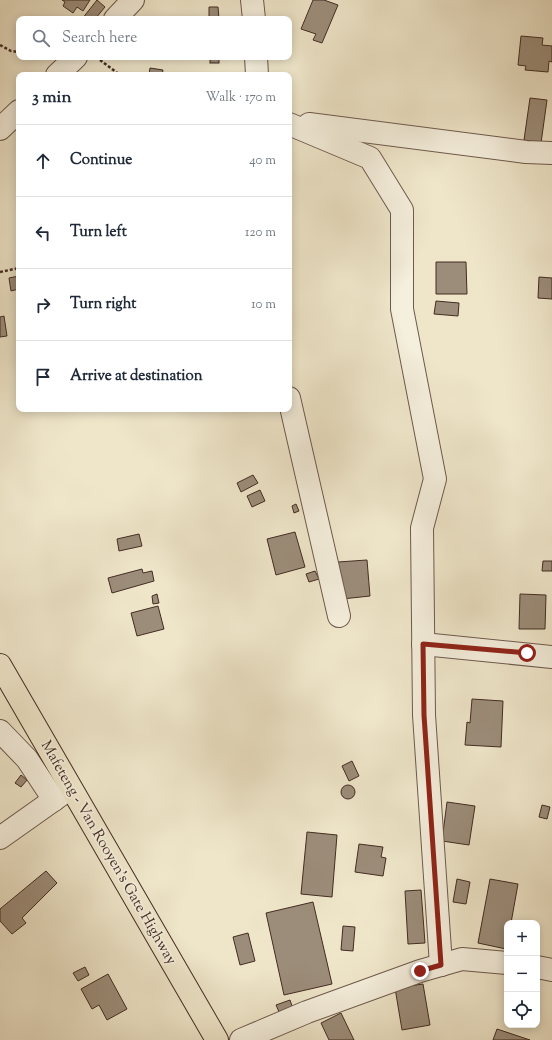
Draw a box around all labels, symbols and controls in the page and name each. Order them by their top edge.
search box [16,16,292,60]
icon: search [30,27,52,49]
text: Search here [62,28,137,49]
text: 3 min [32,86,71,110]
text: Walk · 170 m [206,89,276,107]
icon: ahead [32,150,54,172]
text: Continue [70,150,132,171]
text: 40 m [249,152,276,170]
icon: left [32,222,54,244]
text: Turn left [70,222,127,243]
text: 120 m [245,224,276,242]
icon: right [32,294,54,316]
text: Turn right [70,294,136,315]
text: 10 m [251,296,276,314]
icon: arrive [32,366,54,388]
text: Arrive at destination [70,366,203,387]
route start [518,644,536,662]
street label: Mafeteng - Van Rooyen's Gate Highway [35,737,181,969]
map controls [504,920,540,1028]
button: + [504,920,540,956]
button: − [504,956,540,992]
route end [411,962,429,980]
button: locate [504,992,540,1028]

